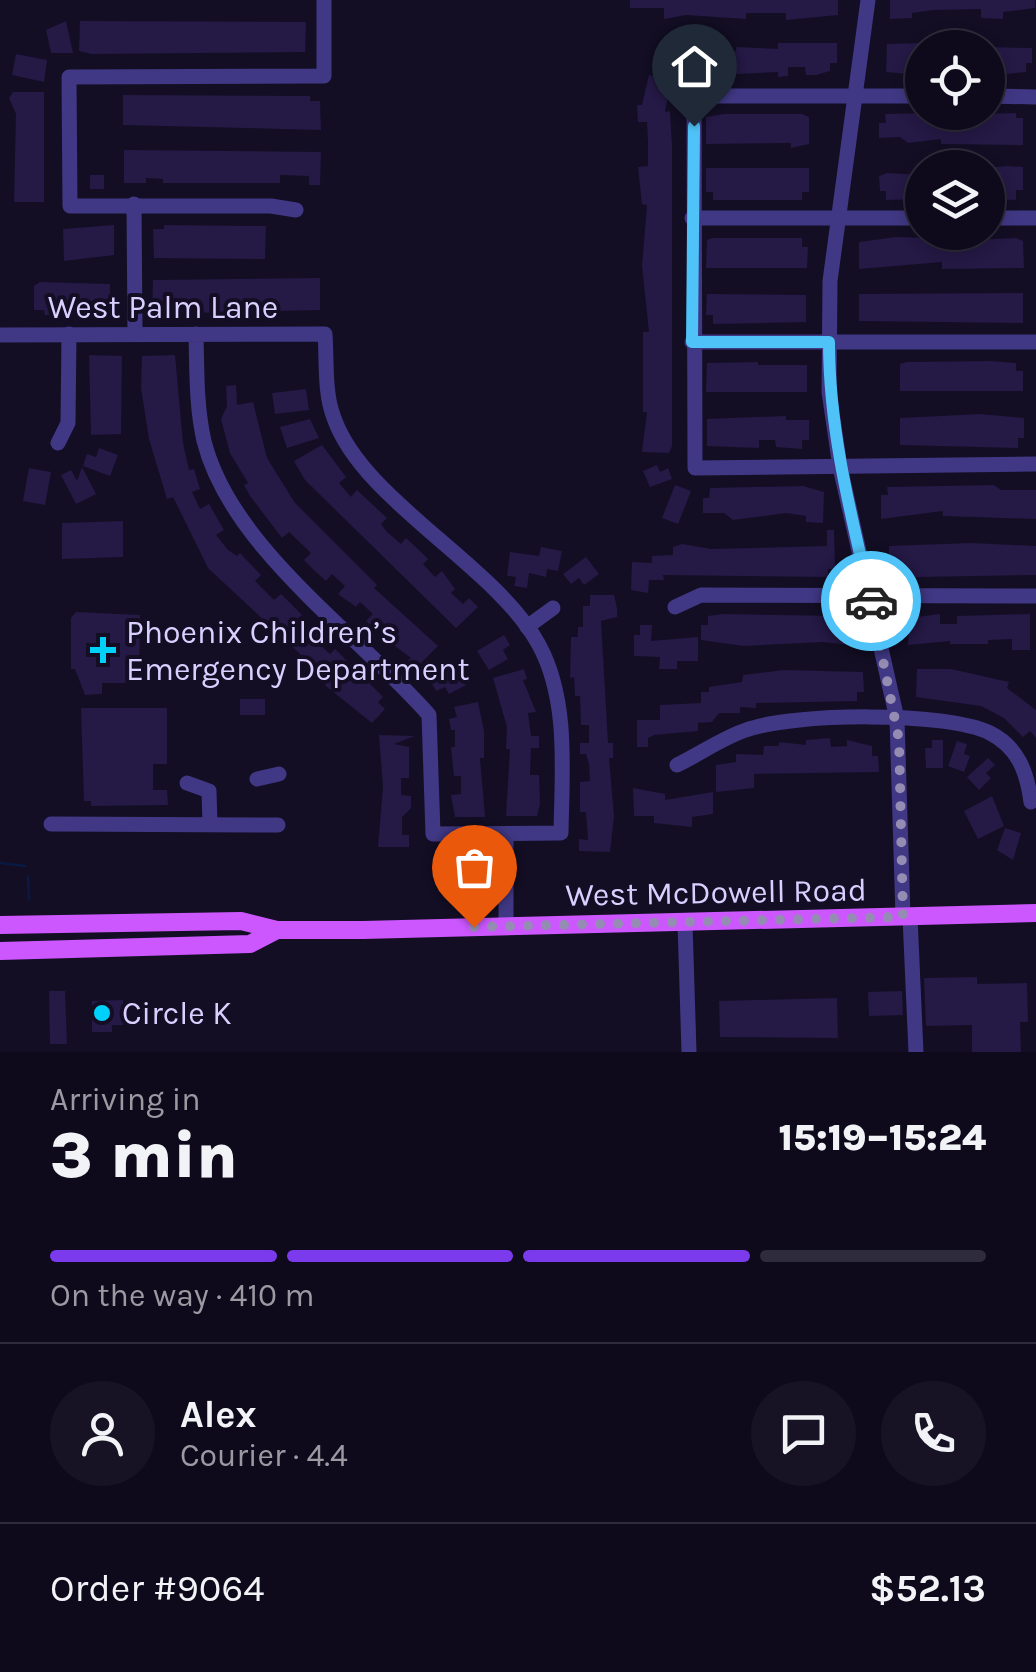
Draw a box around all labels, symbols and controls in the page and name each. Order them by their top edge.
pin [652,24,737,127]
map controls [905,30,1005,250]
button: locate [905,30,1005,130]
icon: home [667,39,722,94]
button: layers [905,150,1005,250]
street label: West Palm Lane [48,289,278,326]
courier [821,551,921,651]
icon: car [844,574,899,629]
place label: Phoenix Children’s Emergency Department [126,614,469,688]
marker: Phoenix Children’s Emergency Department [90,637,116,663]
pin [432,825,517,928]
icon: bag [447,840,502,895]
street label: West McDowell Road [565,871,867,914]
place label: Circle K [122,995,232,1032]
marker: Circle K [91,1002,113,1024]
text: Arriving in [50,1081,201,1118]
text: 15:19–15:24 [778,1115,986,1160]
text: 3 min [50,1117,238,1193]
text: On the way · 410 m [50,1277,315,1314]
button: person [50,1381,155,1486]
button: chat [751,1381,856,1486]
button: phone [881,1381,986,1486]
text: Alex [180,1392,257,1437]
text: Courier · 4.4 [180,1437,348,1474]
text: Order #9064 [50,1566,264,1611]
text: $52.13 [869,1566,986,1611]

